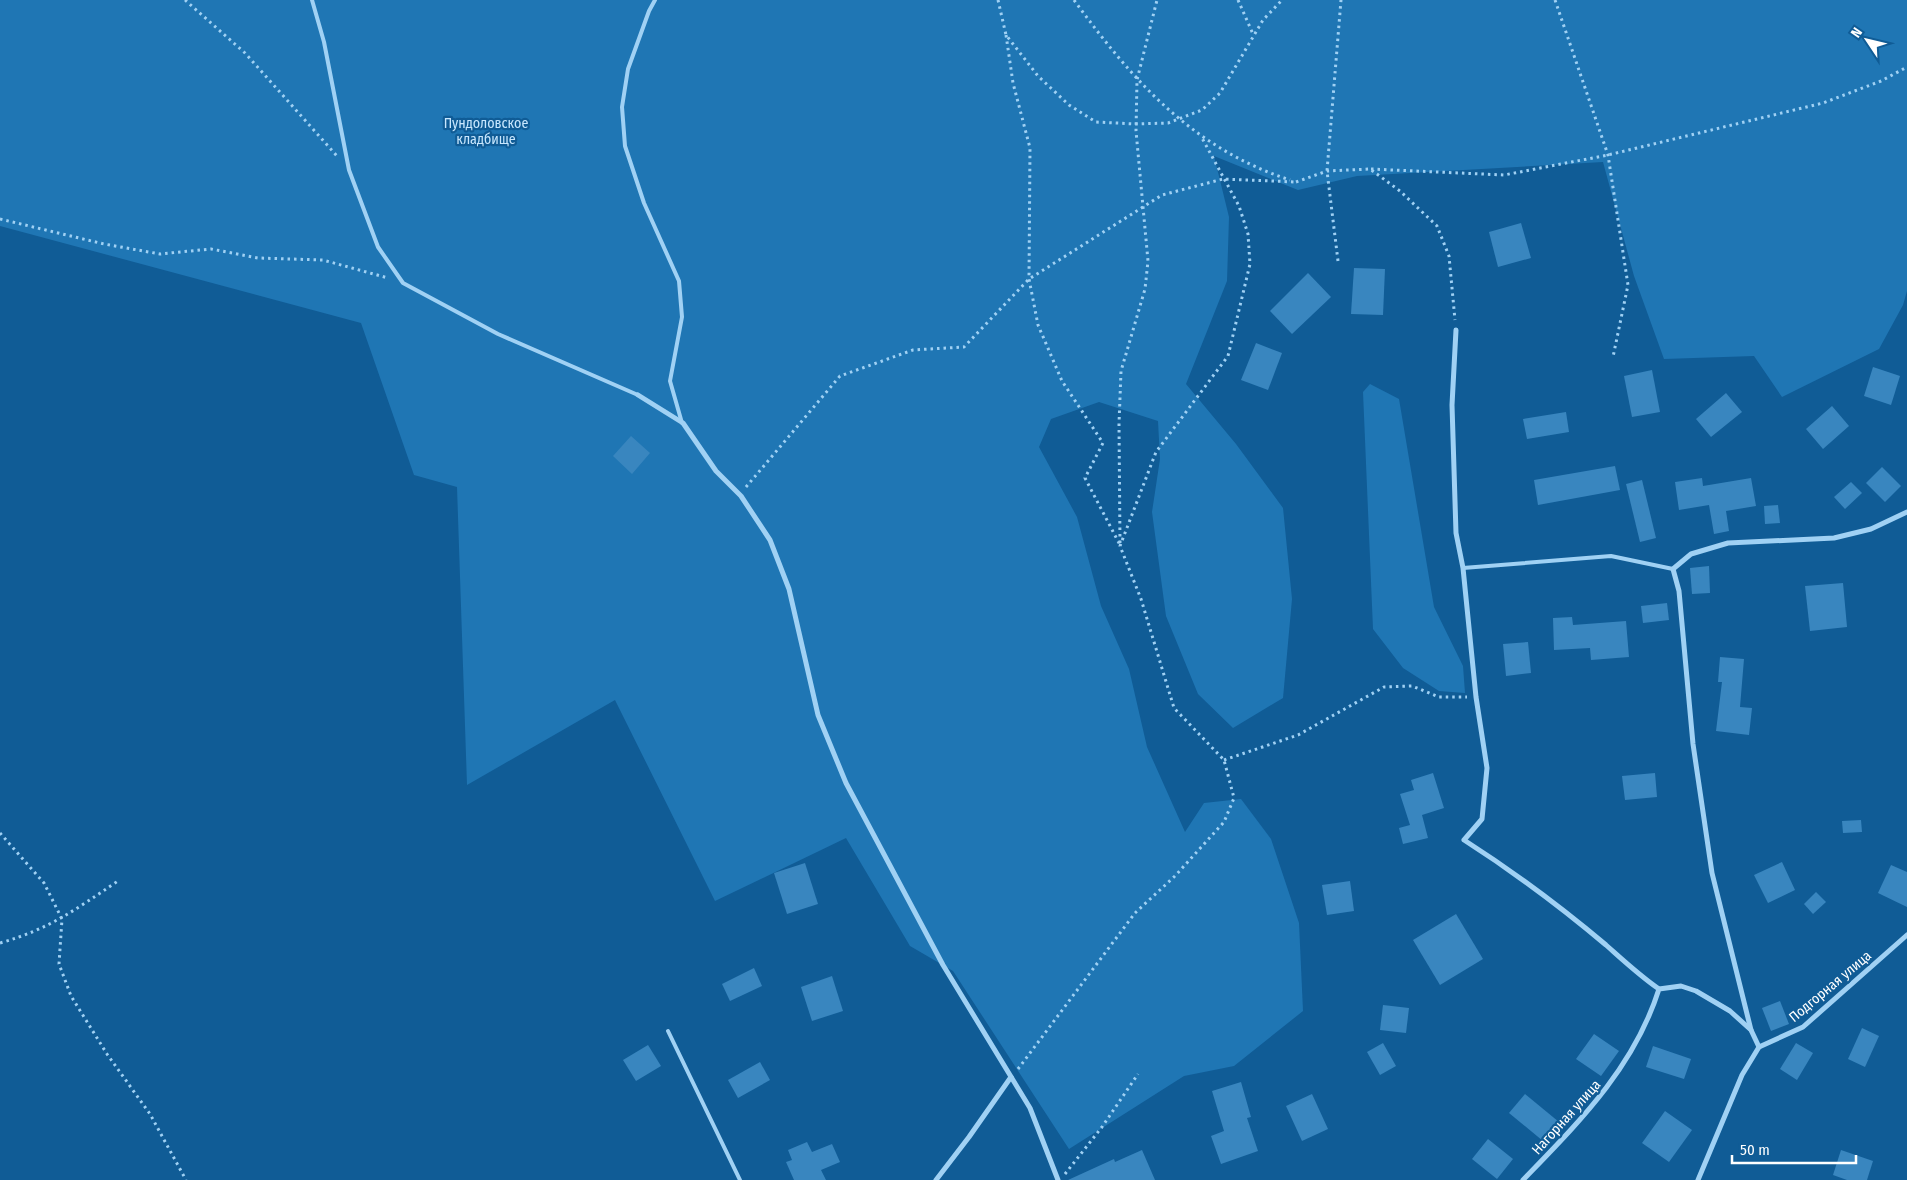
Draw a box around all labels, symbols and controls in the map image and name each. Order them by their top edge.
north arrow [1842,15,1892,65]
text: N [1847,25,1866,41]
park label: Пундоловское кладбище [444,115,528,148]
street label: Подгорная улица [1786,947,1875,1026]
street label: Нагорная улица [1528,1076,1605,1158]
scale bar [1732,1132,1856,1164]
text: 50 m [1740,1141,1770,1159]

